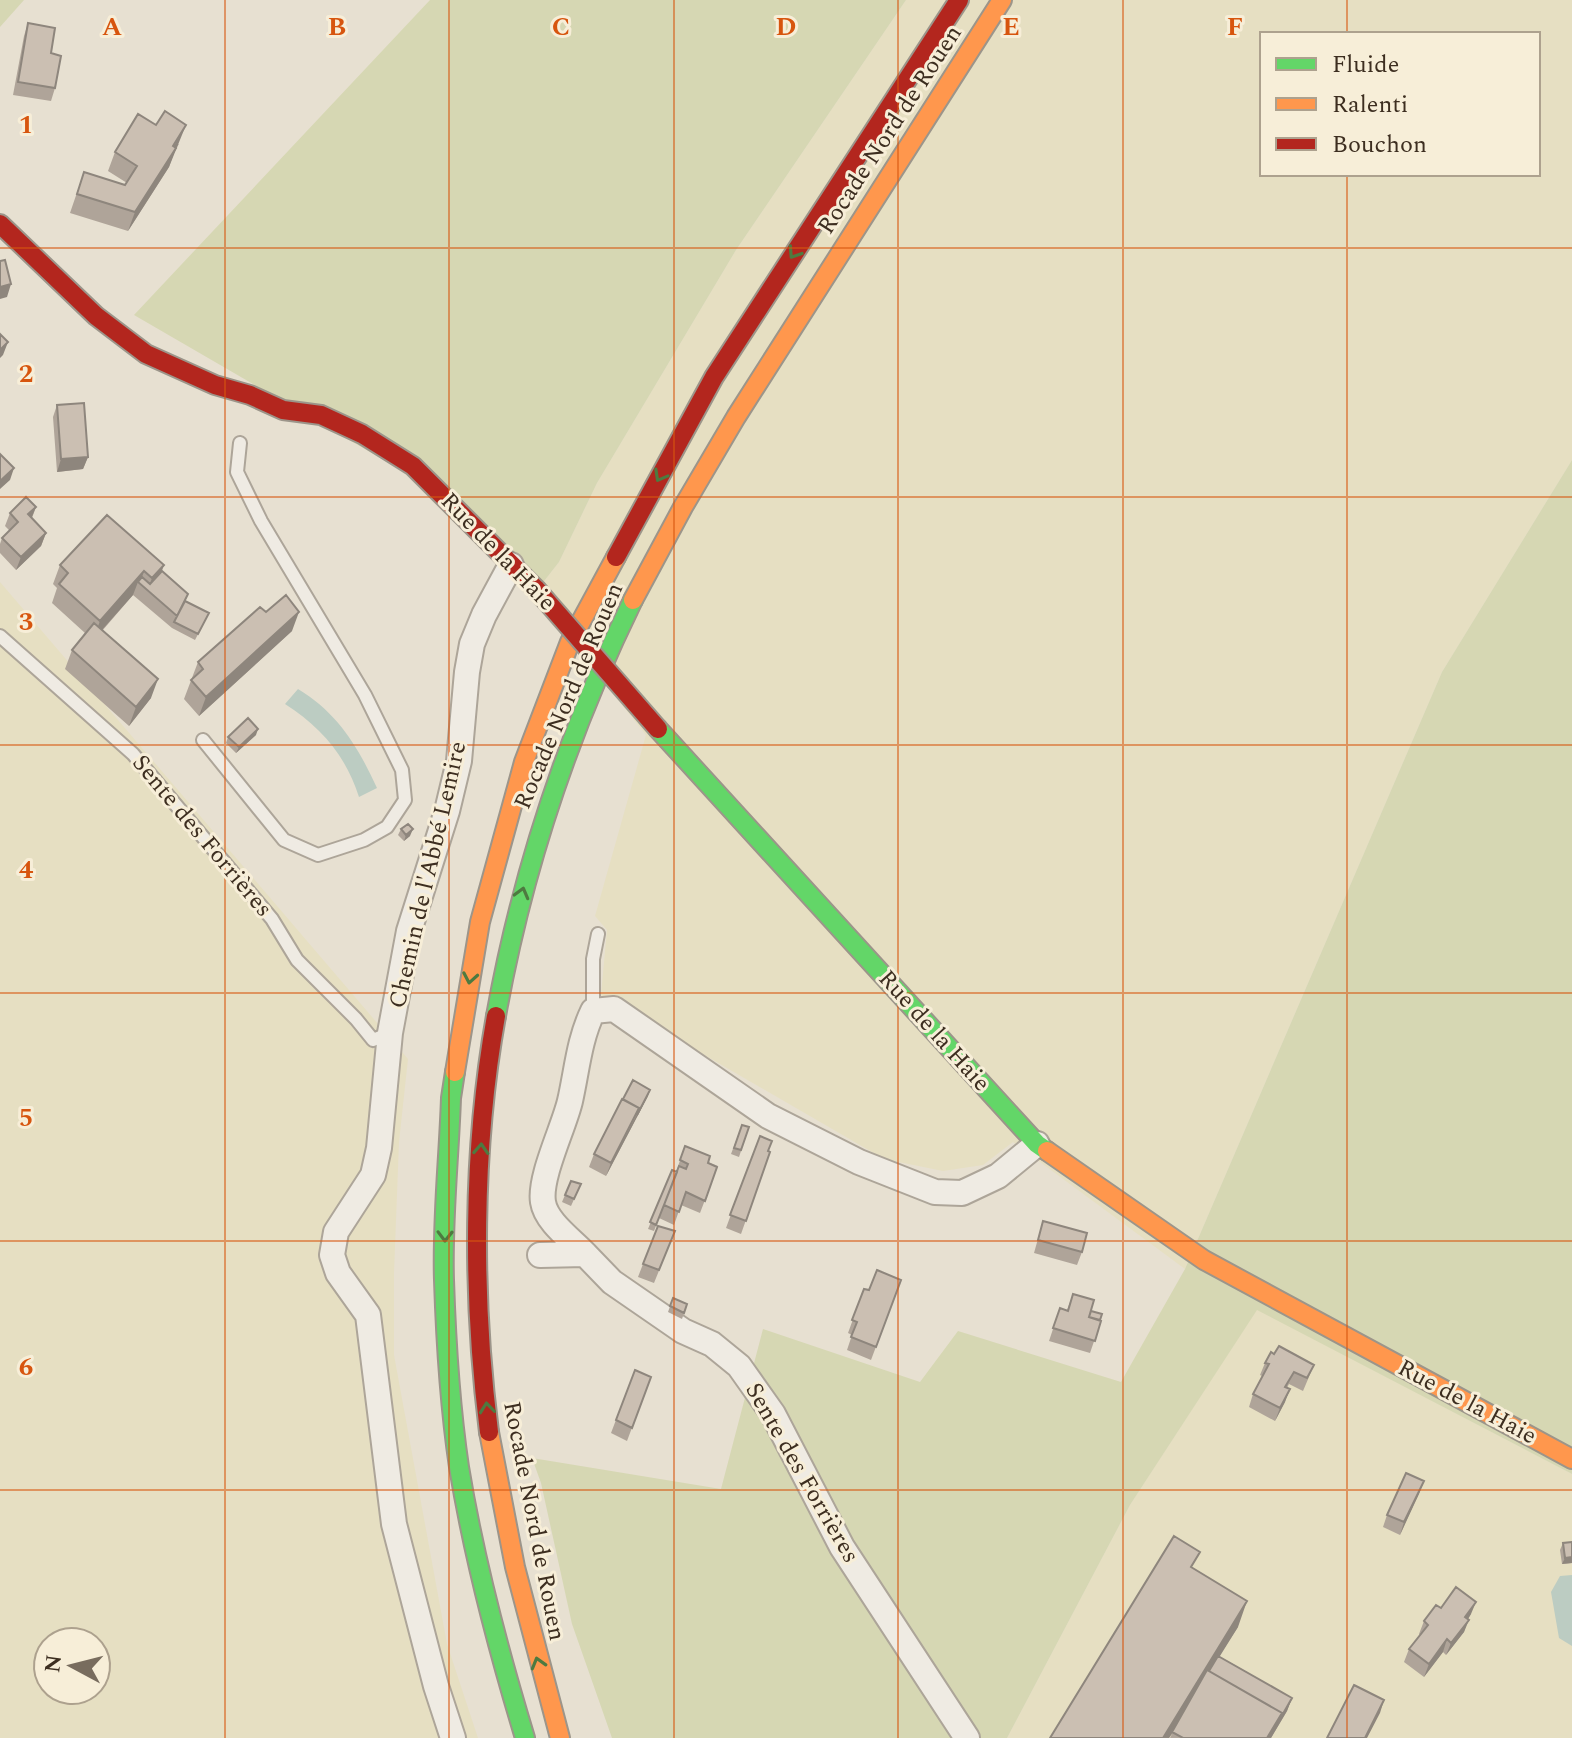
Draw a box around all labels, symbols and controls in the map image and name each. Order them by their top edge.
text: A [102,7,122,47]
text: B [328,7,346,47]
text: C [552,7,570,47]
text: D [776,7,796,47]
text: E [1002,7,1020,47]
text: F [1227,7,1243,47]
street label: Rocade Nord de Rouen [809,18,971,242]
legend [1260,32,1540,176]
text: Fluide [1332,47,1399,83]
text: Ralenti [1332,87,1408,123]
text: 1 [19,105,33,145]
text: Bouchon [1332,127,1427,163]
one-way arrow [789,245,804,259]
text: 2 [19,354,33,394]
one-way arrow [654,467,670,482]
street label: Rue de la Haie [432,484,564,620]
street label: Rocade Nord de Rouen [505,577,633,815]
text: 3 [19,602,33,642]
street label: Chemin de l'Abbé Lemire [380,738,476,1012]
street label: Sente des Forrières [123,747,281,925]
text: 4 [19,850,34,890]
one-way arrow [513,886,530,900]
street label: Rue de la Haie [869,962,999,1100]
one-way arrow [463,971,480,984]
text: 5 [19,1098,33,1138]
one-way arrow [473,1142,490,1155]
one-way arrow [436,1230,454,1243]
text: 6 [19,1347,33,1387]
street label: Rue de la Haie [1391,1350,1543,1454]
street label: Sente des Forrières [736,1376,868,1570]
street label: Rocade Nord de Rouen [493,1398,575,1644]
one-way arrow [479,1402,496,1415]
north arrow [32,1626,112,1706]
text: N [36,1653,71,1675]
one-way arrow [531,1657,547,1671]

